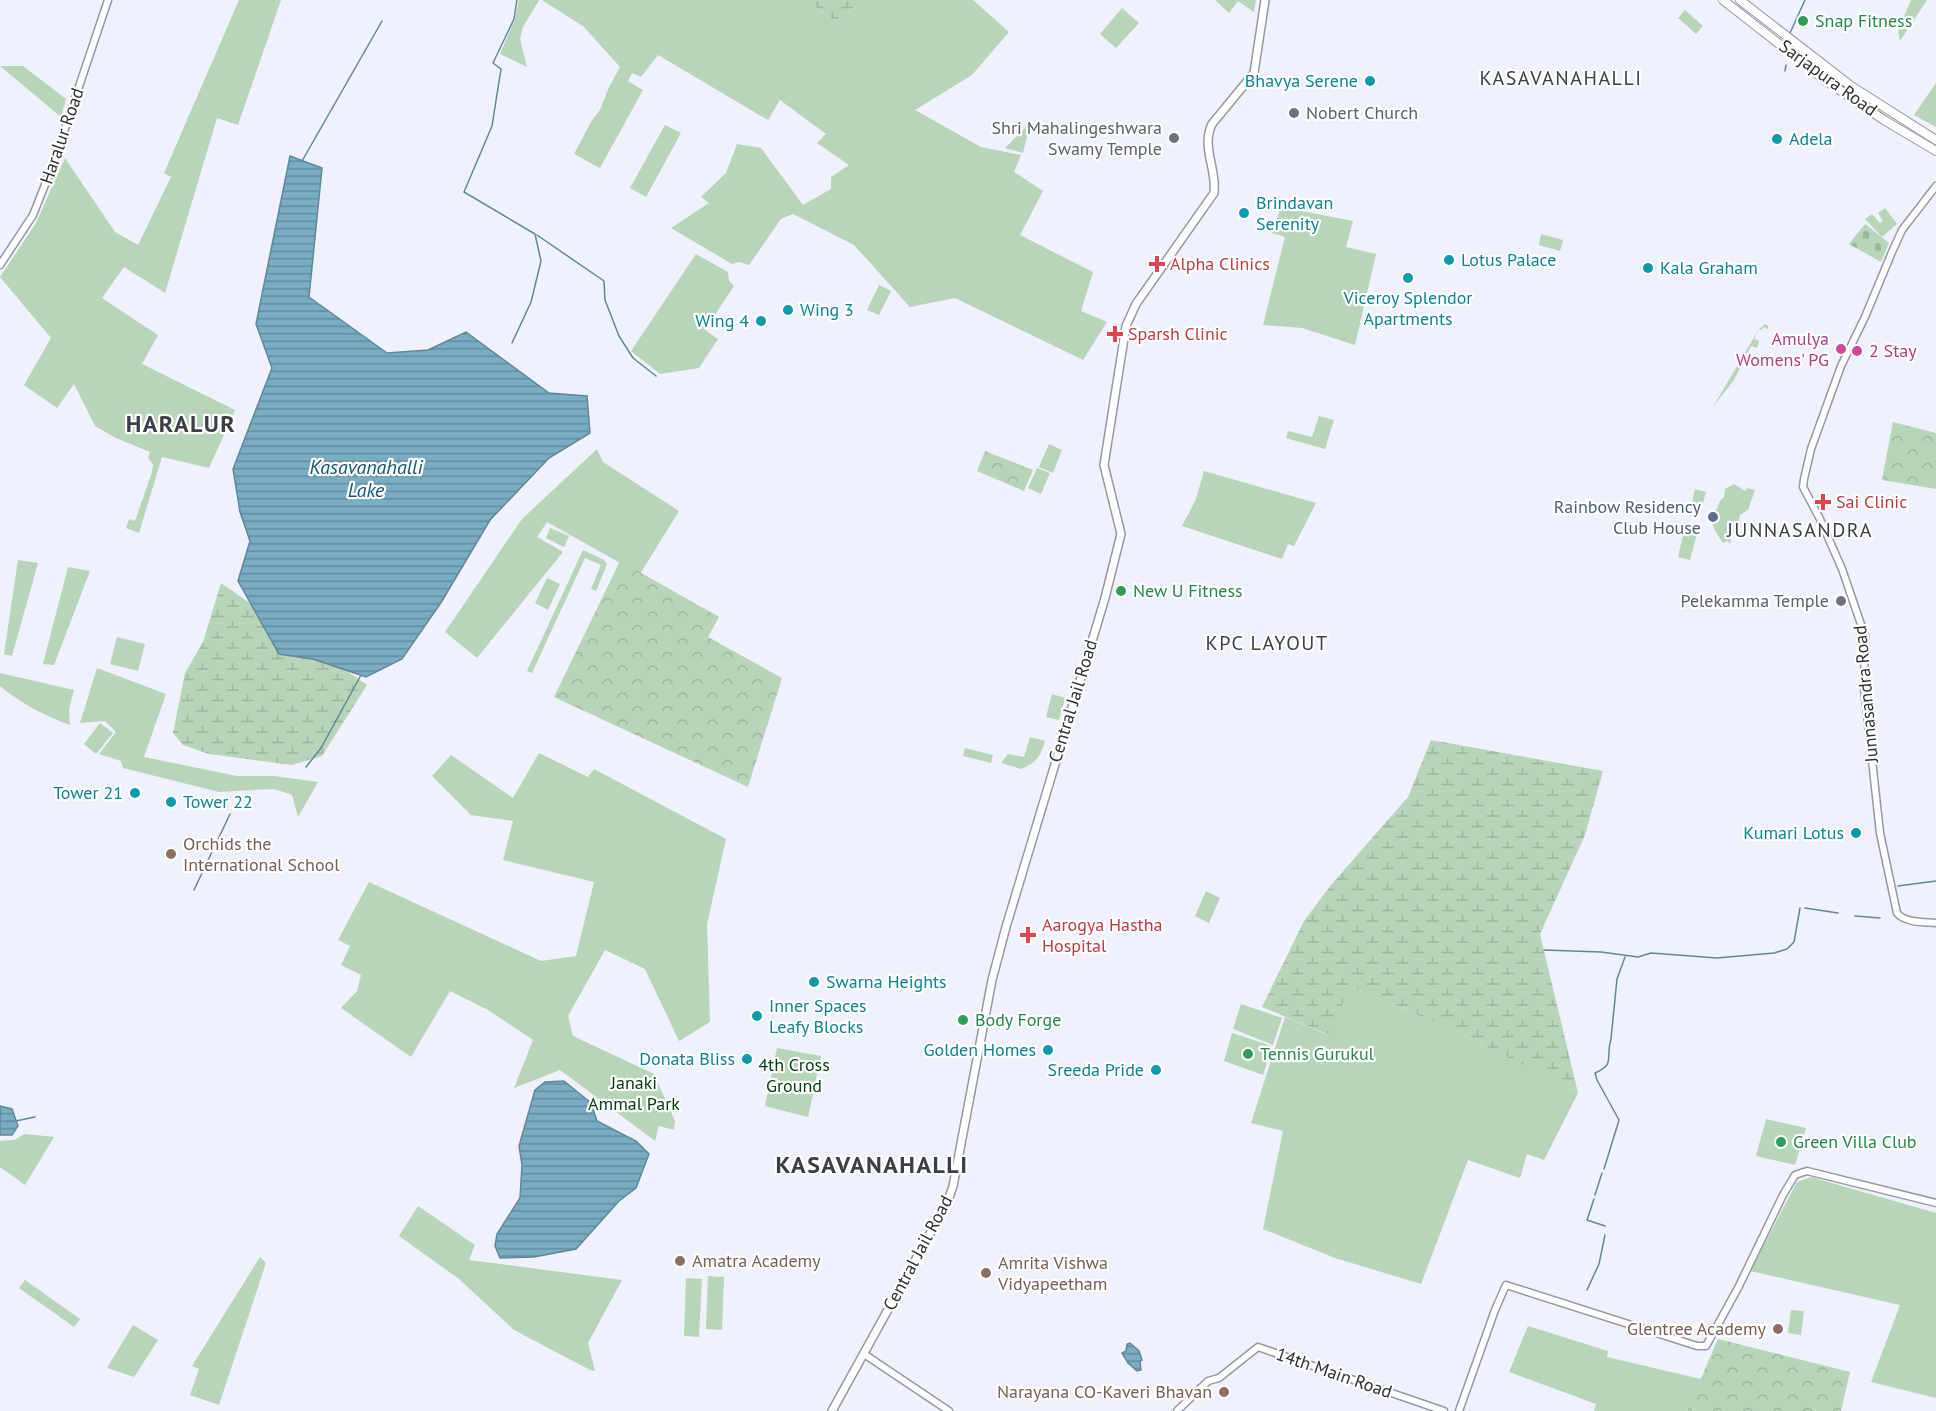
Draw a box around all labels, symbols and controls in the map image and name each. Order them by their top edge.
place label: Snap Fitness [1815,9,1912,32]
marker: Snap Fitness [1796,14,1810,28]
street label: Sarjapura Road [1775,34,1882,121]
district label: KASAVANAHALLI [1479,65,1643,91]
place label: Bhavya Serene [1245,69,1358,92]
marker: Bhavya Serene [1363,74,1377,88]
street label: Haralur Road [34,85,89,187]
place label: Nobert Church [1306,101,1418,124]
marker: Nobert Church [1287,106,1301,120]
place label: Shri Mahalingeshwara Swamy Temple [992,116,1162,160]
place label: Adela [1789,127,1833,150]
marker: Shri Mahalingeshwara Swamy Temple [1167,131,1181,145]
marker: Adela [1770,132,1784,146]
place label: Brindavan Serenity [1256,191,1333,235]
marker: Brindavan Serenity [1237,206,1251,220]
place label: Lotus Palace [1461,248,1556,271]
place label: Alpha Clinics [1170,252,1270,275]
marker: Lotus Palace [1442,253,1456,267]
marker: Alpha Clinics [1148,255,1166,273]
place label: Kala Graham [1660,256,1758,279]
marker: Kala Graham [1641,261,1655,275]
marker: Viceroy Splendor Apartments [1401,271,1415,285]
place label: Viceroy Splendor Apartments [1343,286,1473,330]
place label: Wing 3 [800,298,854,321]
marker: Wing 3 [781,303,795,317]
place label: Wing 4 [695,309,749,332]
marker: Wing 4 [754,314,768,328]
place label: Sparsh Clinic [1128,322,1228,345]
marker: Sparsh Clinic [1106,325,1124,343]
place label: Amulya Womens' PG [1736,327,1829,371]
place label: 2 Stay [1869,339,1917,362]
marker: Amulya Womens' PG [1834,342,1848,356]
marker: 2 Stay [1850,344,1864,358]
district label: HARALUR [126,408,236,439]
water label: Kasavanahalli Lake [309,454,423,503]
place label: Sai Clinic [1836,490,1907,513]
marker: Sai Clinic [1814,493,1832,511]
place label: Rainbow Residency Club House [1554,495,1702,539]
marker: Rainbow Residency Club House [1706,510,1720,524]
district label: JUNNASANDRA [1726,517,1873,543]
place label: New U Fitness [1133,579,1243,602]
marker: New U Fitness [1114,584,1128,598]
place label: Pelekamma Temple [1681,589,1829,612]
marker: Pelekamma Temple [1834,594,1848,608]
street label: Junnasandra Road [1848,625,1883,765]
district label: KPC LAYOUT [1206,630,1328,656]
street label: Central Jail Road [1043,637,1102,765]
place label: Tower 21 [53,781,123,804]
marker: Tower 21 [128,786,142,800]
place label: Tower 22 [183,790,253,813]
marker: Tower 22 [164,795,178,809]
place label: Kumari Lotus [1743,821,1844,844]
marker: Kumari Lotus [1849,826,1863,840]
place label: Orchids the International School [183,832,340,876]
marker: Orchids the International School [164,847,178,861]
place label: Aarogya Hastha Hospital [1042,913,1163,957]
marker: Aarogya Hastha Hospital [1019,926,1037,944]
place label: Swarna Heights [826,970,947,993]
marker: Swarna Heights [807,975,821,989]
place label: Inner Spaces Leafy Blocks [769,994,867,1038]
place label: Body Forge [975,1008,1061,1031]
marker: Inner Spaces Leafy Blocks [750,1009,764,1023]
marker: Body Forge [956,1013,970,1027]
place label: Golden Homes [924,1038,1036,1061]
place label: Tennis Gurukul [1260,1042,1375,1065]
marker: Golden Homes [1041,1043,1055,1057]
place label: Donata Bliss [639,1047,735,1070]
marker: Tennis Gurukul [1241,1047,1255,1061]
marker: Donata Bliss [740,1052,754,1066]
park label: 4th Cross Ground [758,1053,830,1097]
place label: Sreeda Pride [1048,1058,1144,1081]
marker: Sreeda Pride [1149,1063,1163,1077]
park label: Janaki Ammal Park [588,1071,680,1115]
place label: Green Villa Club [1793,1130,1917,1153]
marker: Green Villa Club [1774,1135,1788,1149]
district label: KASAVANAHALLI [775,1149,969,1180]
street label: Central Jail Road [878,1191,958,1314]
place label: Amatra Academy [692,1249,821,1272]
place label: Amrita Vishwa Vidyapeetham [997,1251,1108,1295]
marker: Amatra Academy [673,1254,687,1268]
marker: Amrita Vishwa Vidyapeetham [979,1266,993,1280]
place label: Glentree Academy [1627,1317,1767,1340]
marker: Glentree Academy [1771,1322,1785,1336]
street label: 14th Main Road [1273,1342,1395,1403]
place label: Narayana CO-Kaveri Bhavan [997,1380,1212,1403]
marker: Narayana CO-Kaveri Bhavan [1217,1385,1231,1399]

